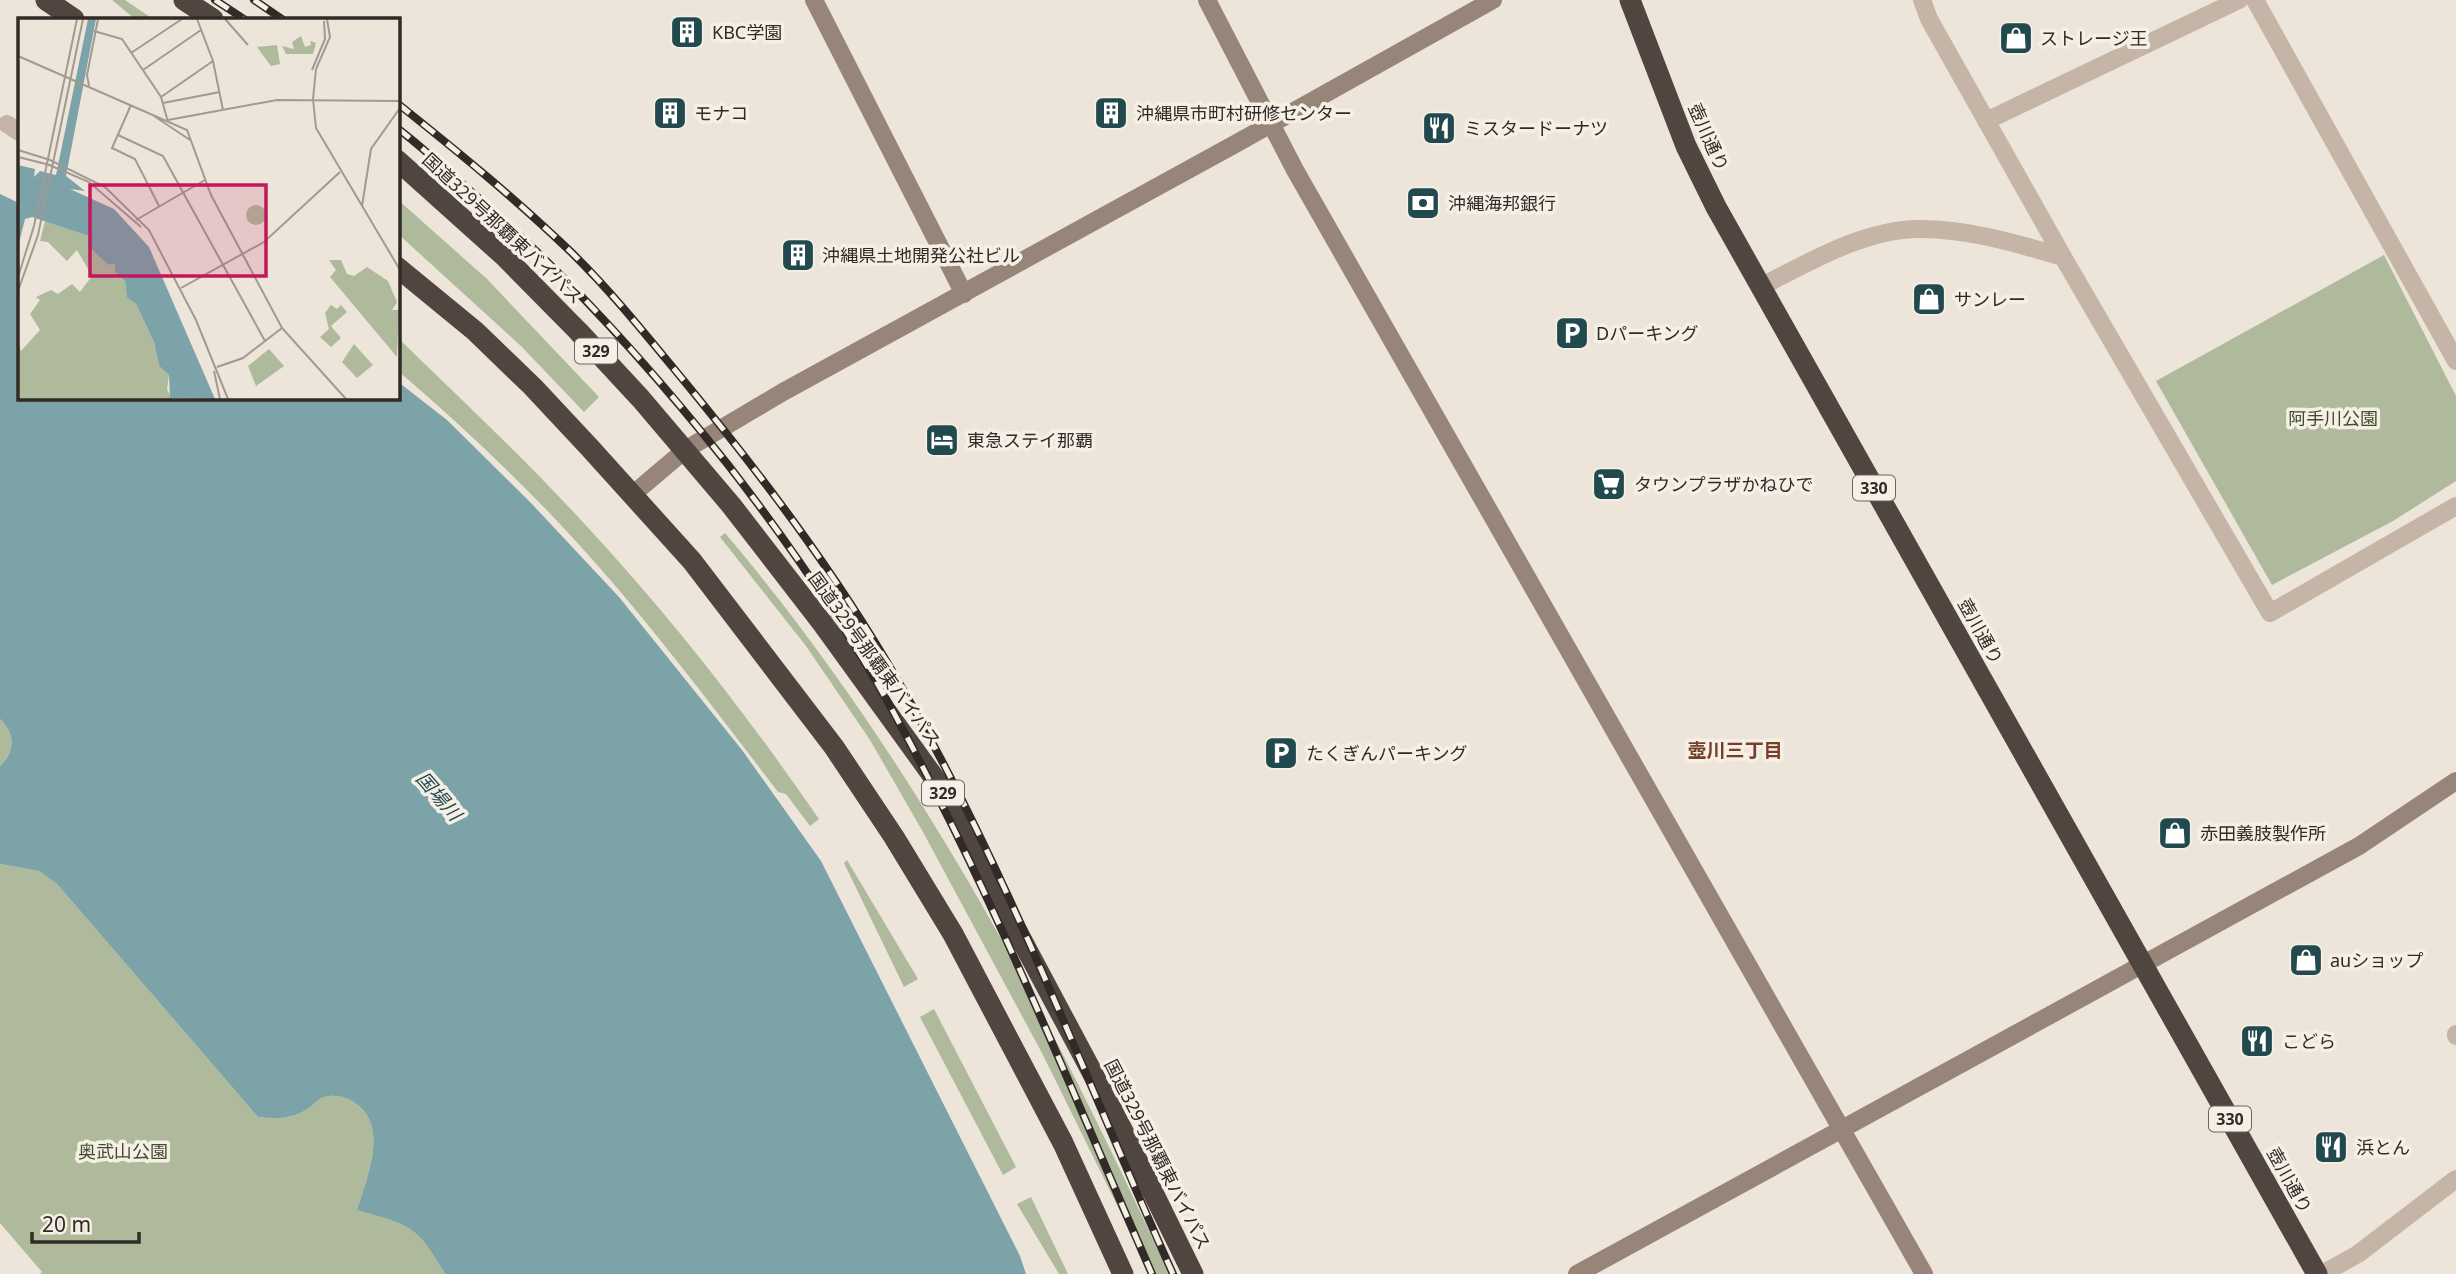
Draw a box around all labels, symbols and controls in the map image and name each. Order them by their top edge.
building icon: KBC学園 [668,13,706,51]
inset map [18,18,399,399]
shop icon: ストレージ王 [1997,19,2035,57]
place label: KBC学園 [712,20,782,44]
place label: ストレージ王 [2040,26,2148,50]
building icon: モナコ [651,94,689,132]
building icon: 沖縄県市町村研修センター [1092,94,1130,132]
street label: 壺川通り [1683,99,1735,175]
place label: モナコ [694,101,748,125]
place label: 沖縄県市町村研修センター [1136,101,1352,125]
restaurant icon: ミスタードーナツ [1420,109,1458,147]
place label: ミスタードーナツ [1464,116,1608,140]
street label: 国道329号那覇東バイパス [418,147,588,309]
bank icon: 沖縄海邦銀行 [1404,184,1442,222]
place label: 沖縄海邦銀行 [1448,191,1556,215]
building icon: 沖縄県土地開発公社ビル [779,236,817,274]
place label: 沖縄県土地開発公社ビル [822,243,1020,267]
shop icon: サンレー [1910,280,1948,318]
place label: サンレー [1954,287,2026,311]
parking icon: Dパーキング [1553,314,1591,352]
place label: Dパーキング [1596,321,1699,345]
road number: 329 [575,338,617,364]
park label: 阿手川公園 [2288,406,2378,430]
hotel icon: 東急ステイ那覇 [923,421,961,459]
place label: 東急ステイ那覇 [967,428,1093,452]
supermarket icon: タウンプラザかねひで [1590,465,1628,503]
place label: タウンプラザかねひで [1634,472,1813,496]
road number: 330 [1853,475,1895,500]
street label: 国道329号那覇東バイパス [803,567,947,751]
street label: 壺川通り [1953,594,2009,668]
parking icon: たくぎんパーキング [1262,734,1300,772]
district label: 壺川三丁目 [1687,737,1783,763]
place label: たくぎんパーキング [1306,741,1467,765]
water label: 国場川 [410,766,469,828]
road number: 329 [922,780,964,806]
shop icon: 赤田義肢製作所 [2156,814,2194,852]
place label: 赤田義肢製作所 [2200,821,2326,845]
shop icon: auショップ [2287,941,2325,979]
place label: auショップ [2330,948,2423,972]
restaurant icon: こどら [2238,1022,2276,1060]
place label: こどら [2282,1029,2336,1053]
street label: 国道329号那覇東バイパス [1100,1055,1216,1253]
road number: 330 [2209,1106,2251,1132]
restaurant icon: 浜とん [2312,1128,2350,1166]
place label: 浜とん [2356,1135,2410,1159]
park label: 奥武山公園 [78,1139,168,1163]
street label: 壺川通り [2262,1143,2318,1217]
scale bar [32,1200,138,1244]
text: 20 m [42,1210,91,1238]

